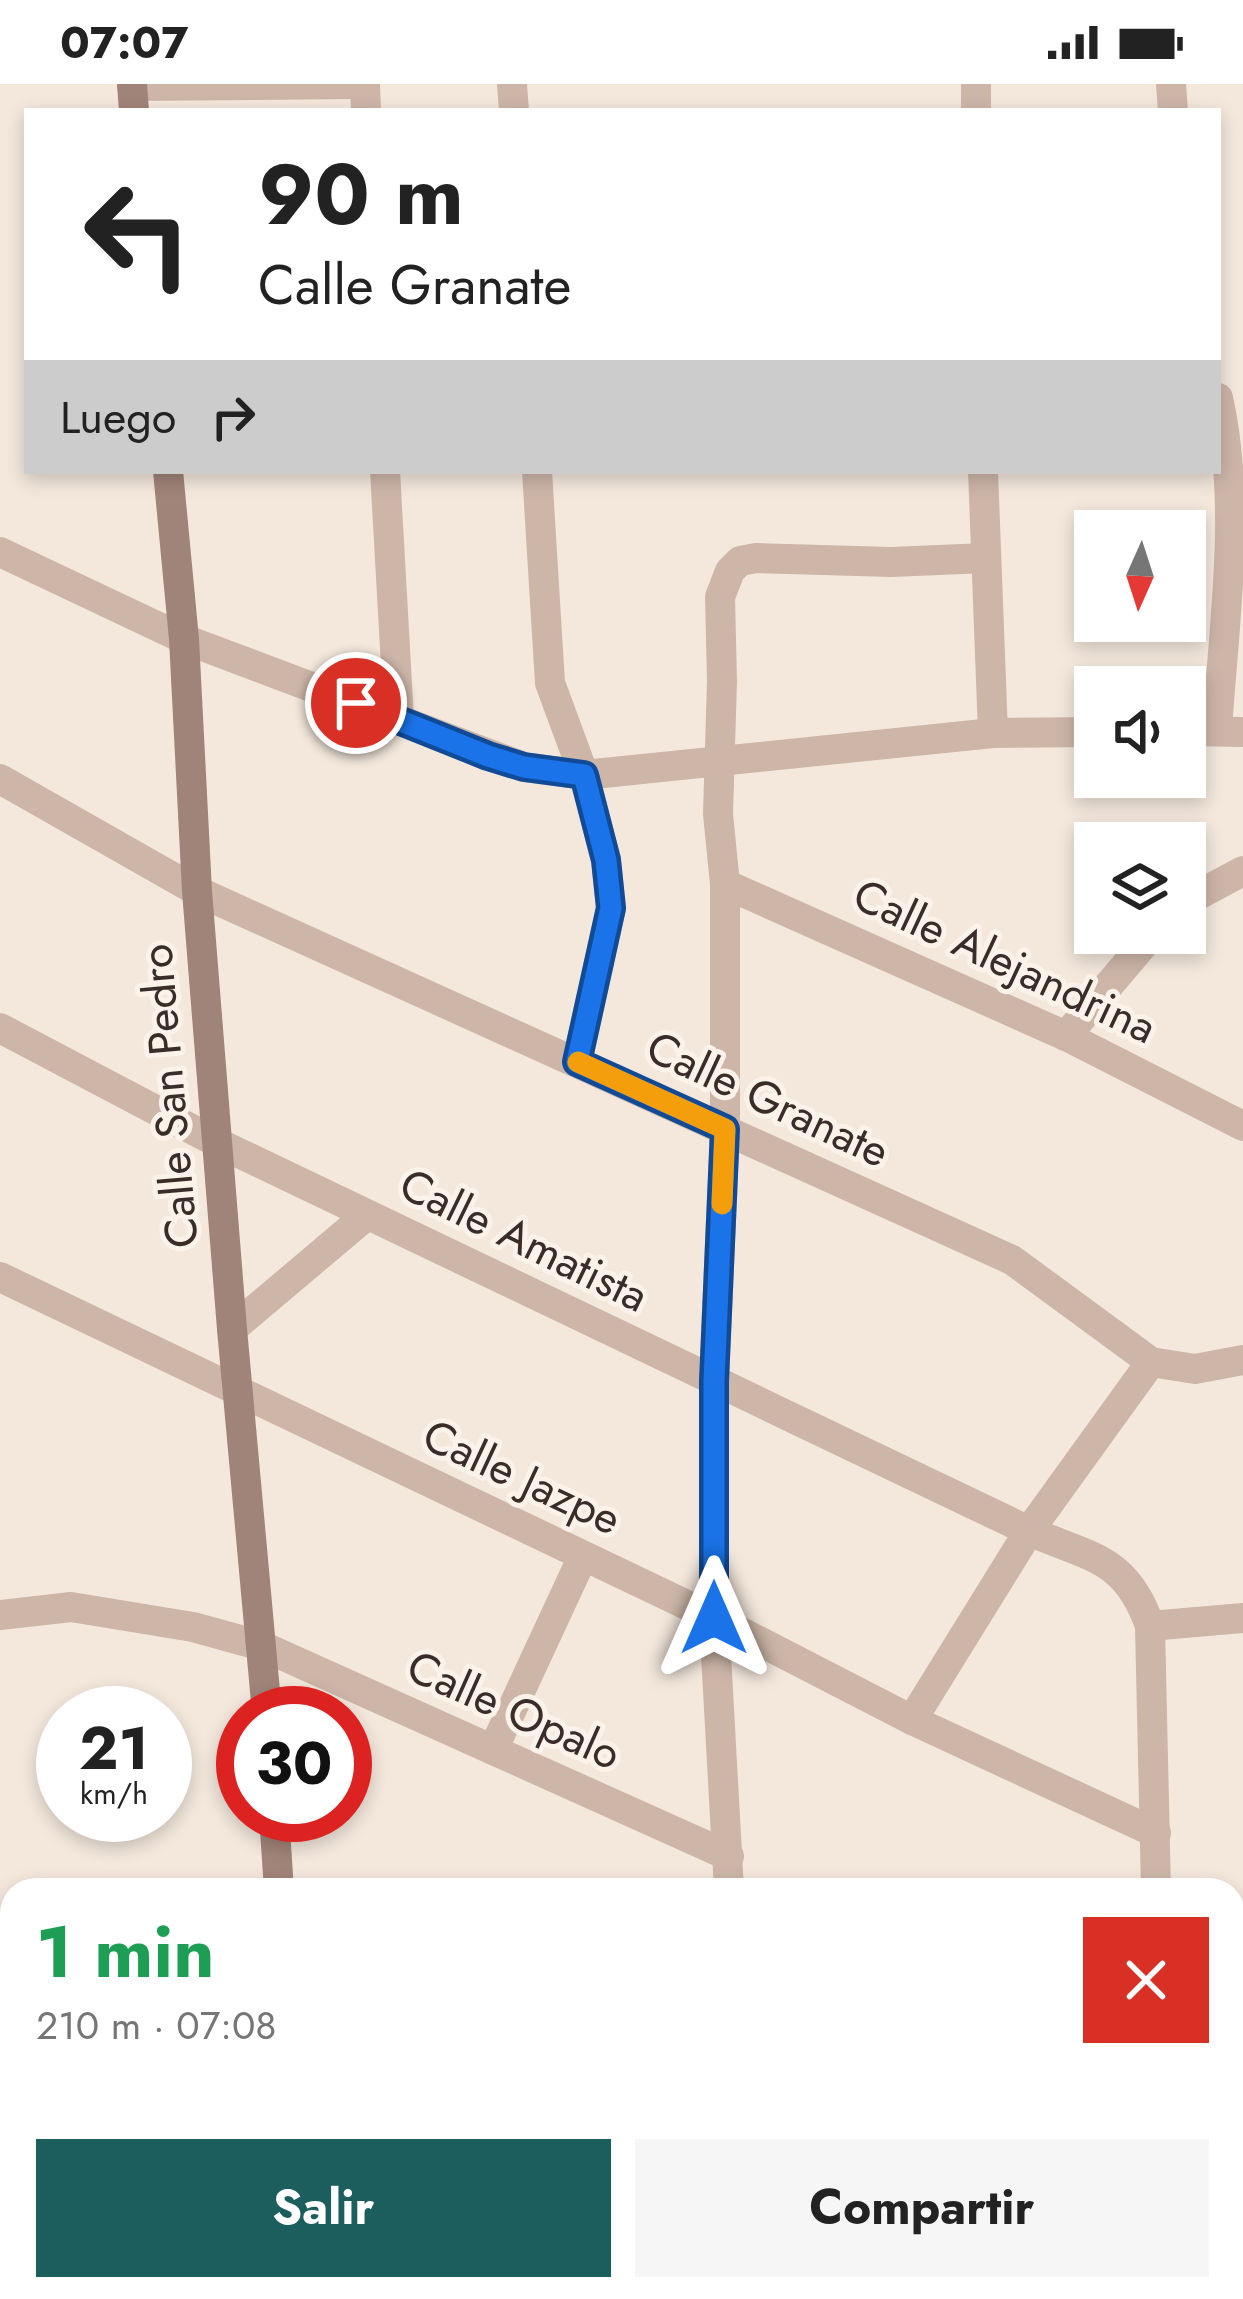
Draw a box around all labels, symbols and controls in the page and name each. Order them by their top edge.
text: 07:07 [60,10,188,75]
text: 90 m [258,134,464,256]
icon: left [60,156,216,312]
text: Calle Granate [258,246,571,324]
icon: right [200,384,266,450]
text: Luego [60,385,176,450]
north arrow [1074,510,1206,642]
map controls [1074,510,1206,954]
pin [305,652,407,754]
button: sound [1074,666,1206,798]
icon: arrive [323,670,389,736]
button: layers [1074,822,1206,954]
street label: Calle Alejandrina [843,862,1167,1060]
street label: Calle San Pedro [123,941,215,1251]
street label: Calle Granate [636,1014,900,1184]
street label: Calle Amatista [389,1152,659,1328]
street label: Calle Jazpe [412,1403,632,1551]
position arrow [651,1555,777,1681]
street label: Calle Opalo [397,1634,631,1786]
speed limit sign: 30 [216,1686,372,1842]
text: 21 [79,1705,149,1792]
text: km/h [80,1772,148,1815]
text: 1 min [36,1900,215,2004]
button: close [1083,1917,1209,2043]
text: 210 m · 07:08 [36,1997,277,2054]
button: Salir [36,2139,611,2277]
button: Compartir [635,2139,1209,2277]

